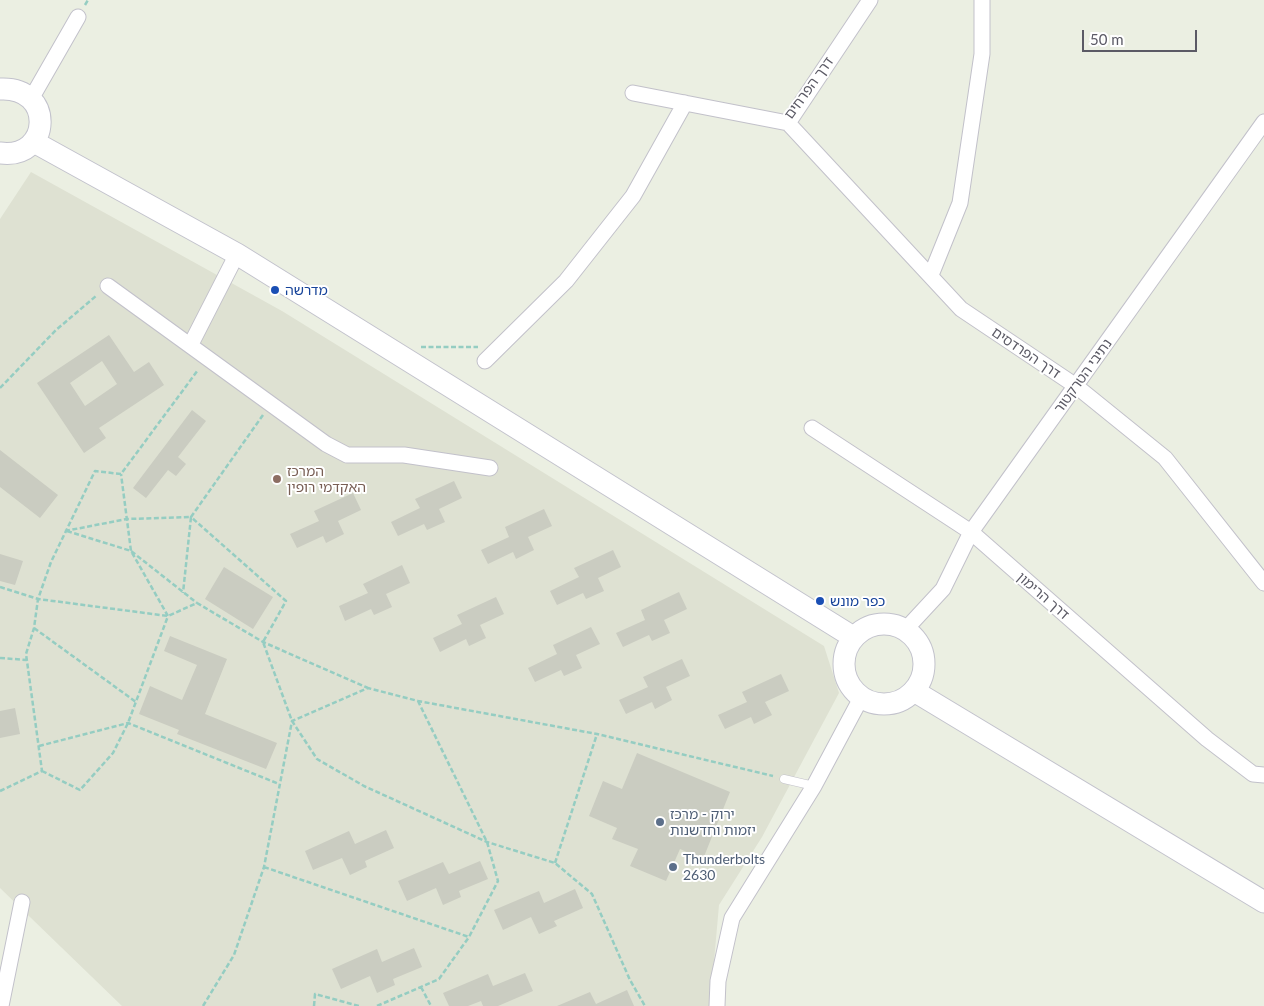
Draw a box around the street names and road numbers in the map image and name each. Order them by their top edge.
street label: דרך הפרחים [781,54,837,122]
street label: דרך הפרדסים [988,324,1064,382]
street label: נתיבי הטרקטור [1050,336,1116,416]
street label: דרך הרימון [1013,569,1073,623]

